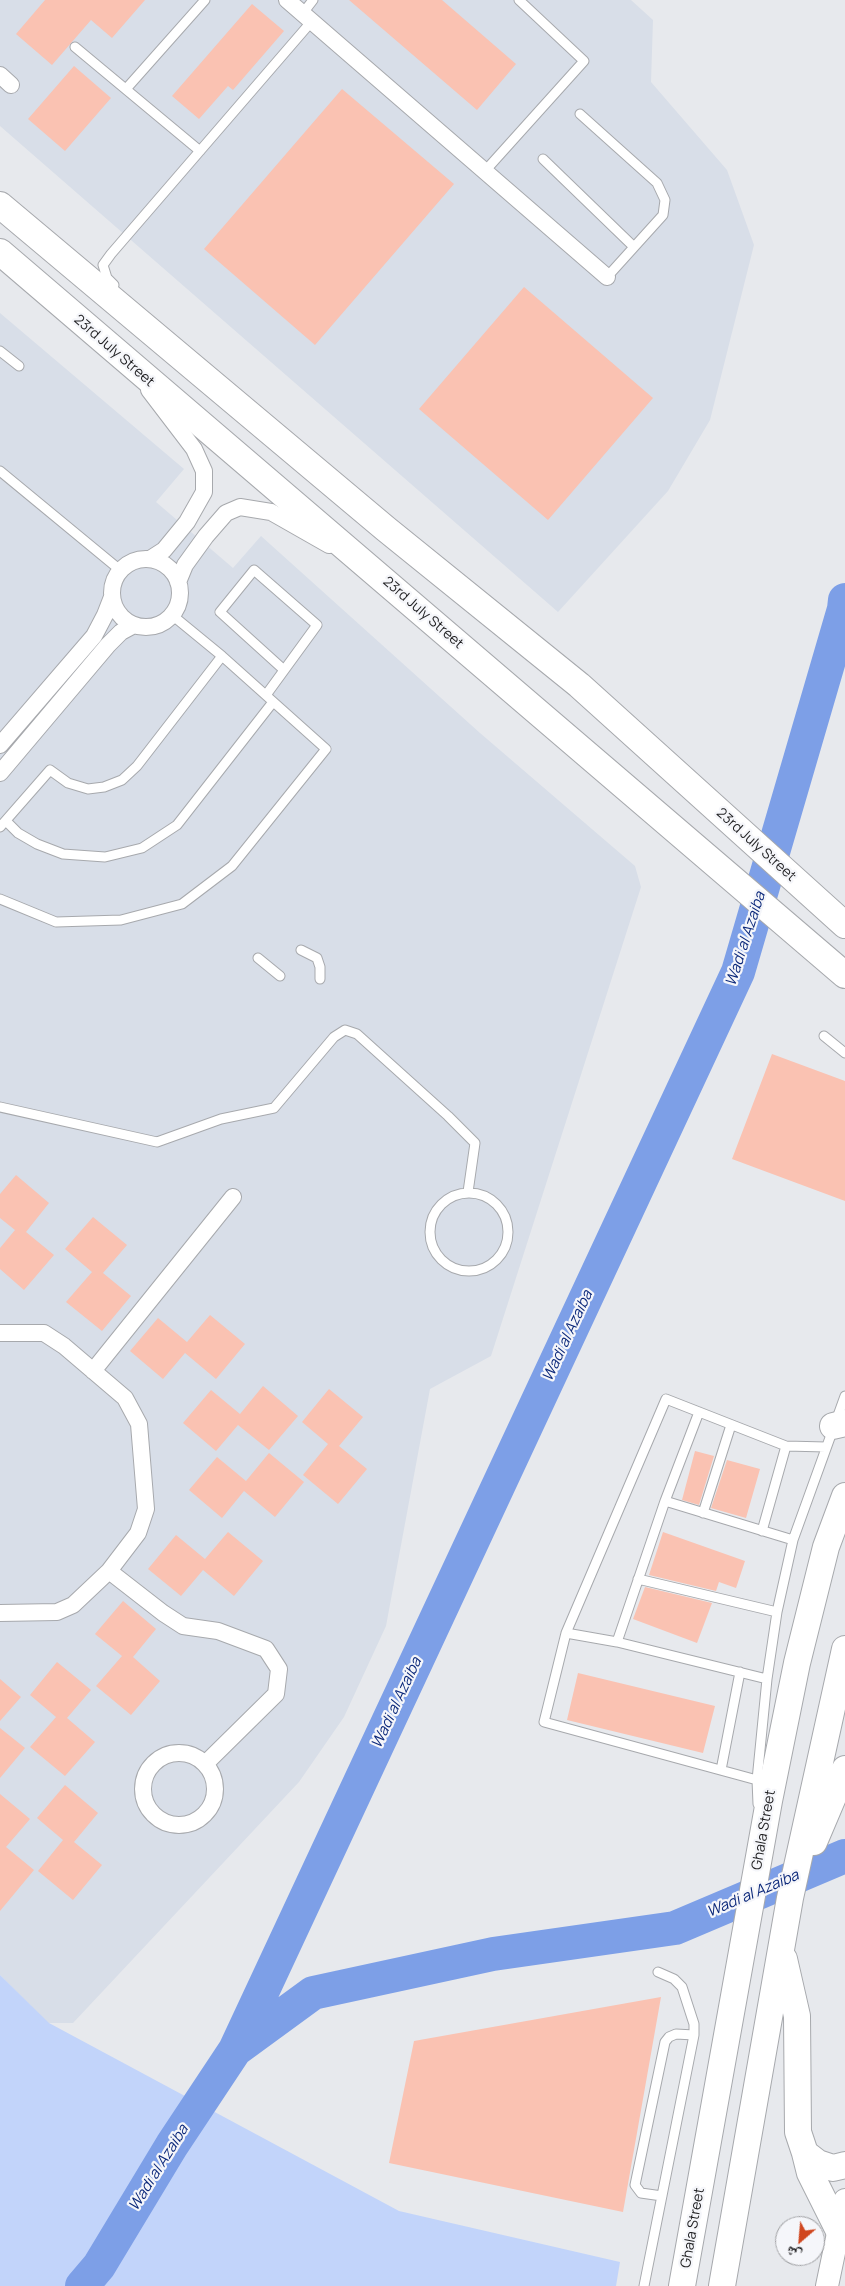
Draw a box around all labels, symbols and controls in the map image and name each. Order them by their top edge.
street label: 23rd July Street [70,311,158,391]
street label: 23rd July Street [379,573,467,653]
street label: 23rd July Street [713,805,799,885]
water label: Wadi al Azaiba [722,890,770,988]
water label: Wadi al Azaiba [539,1288,597,1384]
water label: Wadi al Azaiba [368,1655,426,1751]
street label: Ghala Street [749,1789,779,1871]
water label: Wadi al Azaiba [704,1867,802,1921]
water label: Wadi al Azaiba [125,2122,193,2214]
street label: Ghala Street [678,2187,708,2269]
north arrow [775,2216,825,2266]
text: ش [782,2242,804,2266]

